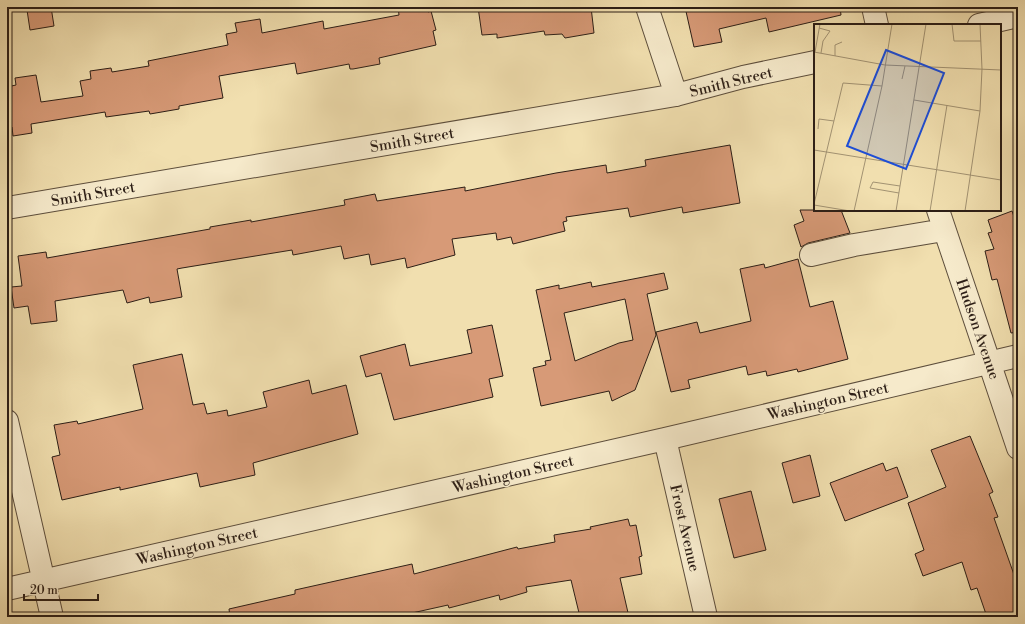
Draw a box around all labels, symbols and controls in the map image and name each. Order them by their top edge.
inset map [814,24,1001,211]
street label: Smith Street [688,63,775,102]
street label: Smith Street [369,124,456,157]
street label: Smith Street [50,178,137,211]
street label: Hudson Avenue [951,276,1004,382]
street label: Washington Street [765,378,891,425]
street label: Washington Street [450,451,576,498]
street label: Frost Avenue [665,483,704,574]
street label: Washington Street [134,523,260,570]
scale bar [24,576,98,602]
text: 20 m [30,583,58,598]

